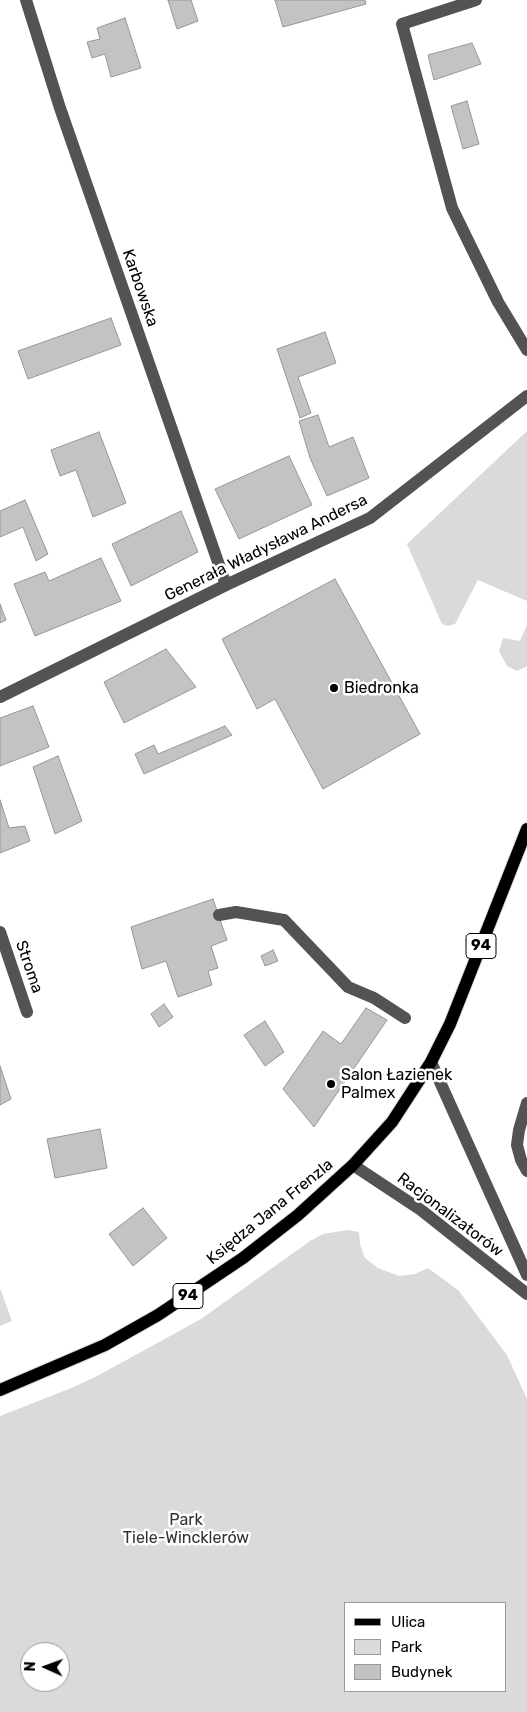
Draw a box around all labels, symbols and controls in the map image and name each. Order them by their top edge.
street label: Karbowska [118,247,162,329]
street label: Generała Władysława Andersa [161,490,371,606]
place label: Biedronka [344,678,419,698]
marker: Biedronka [328,682,340,694]
road number: 94 [466,934,496,958]
street label: Stroma [11,938,47,996]
place label: Salon Łazienek Palmex [341,1065,452,1103]
marker: Salon Łazienek Palmex [325,1078,337,1090]
street label: Księdza Jana Frenzla [203,1155,337,1269]
street label: Racjonalizatorów [393,1169,507,1261]
road number: 94 [173,1284,203,1308]
park label: Park Tiele-Wincklerów [123,1510,249,1548]
legend [344,1602,507,1692]
text: Ulica [391,1613,425,1631]
text: Park [391,1638,422,1656]
north arrow [20,1642,70,1692]
text: N [22,1661,39,1672]
text: Budynek [391,1663,453,1681]

